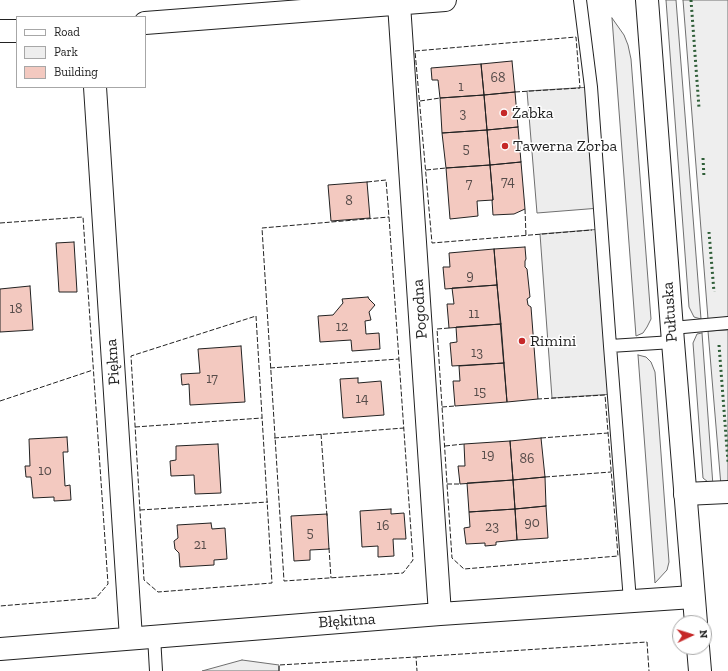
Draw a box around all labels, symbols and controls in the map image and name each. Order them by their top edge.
legend [16,16,146,88]
text: Road [54,25,80,39]
text: Park [54,45,78,59]
text: Building [54,65,98,79]
house number: 68 [491,70,505,86]
house number: 1 [458,79,464,95]
place label: Żabka [512,103,554,123]
house number: 3 [460,106,466,122]
marker: Żabka [499,108,509,118]
place label: Tawerna Zorba [513,136,617,156]
house number: 5 [462,141,470,157]
marker: Tawerna Zorba [500,141,510,151]
house number: 74 [501,174,515,190]
house number: 7 [466,176,472,192]
house number: 8 [345,193,353,209]
house number: 9 [466,268,474,284]
street label: Pogodna [408,279,432,339]
street label: Pułtuska [658,281,682,343]
house number: 18 [10,301,22,317]
house number: 11 [469,306,479,322]
house number: 12 [336,319,348,335]
place label: Rimini [530,331,576,351]
marker: Rimini [517,336,527,346]
street label: Piękna [102,338,124,386]
house number: 13 [471,345,483,361]
house number: 17 [206,371,218,387]
house number: 15 [474,384,486,400]
house number: 14 [356,391,368,407]
house number: 19 [482,447,494,463]
house number: 86 [520,451,534,467]
house number: 10 [38,463,52,479]
house number: 90 [524,515,540,531]
house number: 16 [377,518,389,534]
house number: 23 [485,519,499,535]
house number: 5 [306,525,314,541]
house number: 21 [194,537,206,553]
street label: Błękitna [318,609,376,633]
north arrow [672,615,712,655]
text: N [697,630,710,639]

